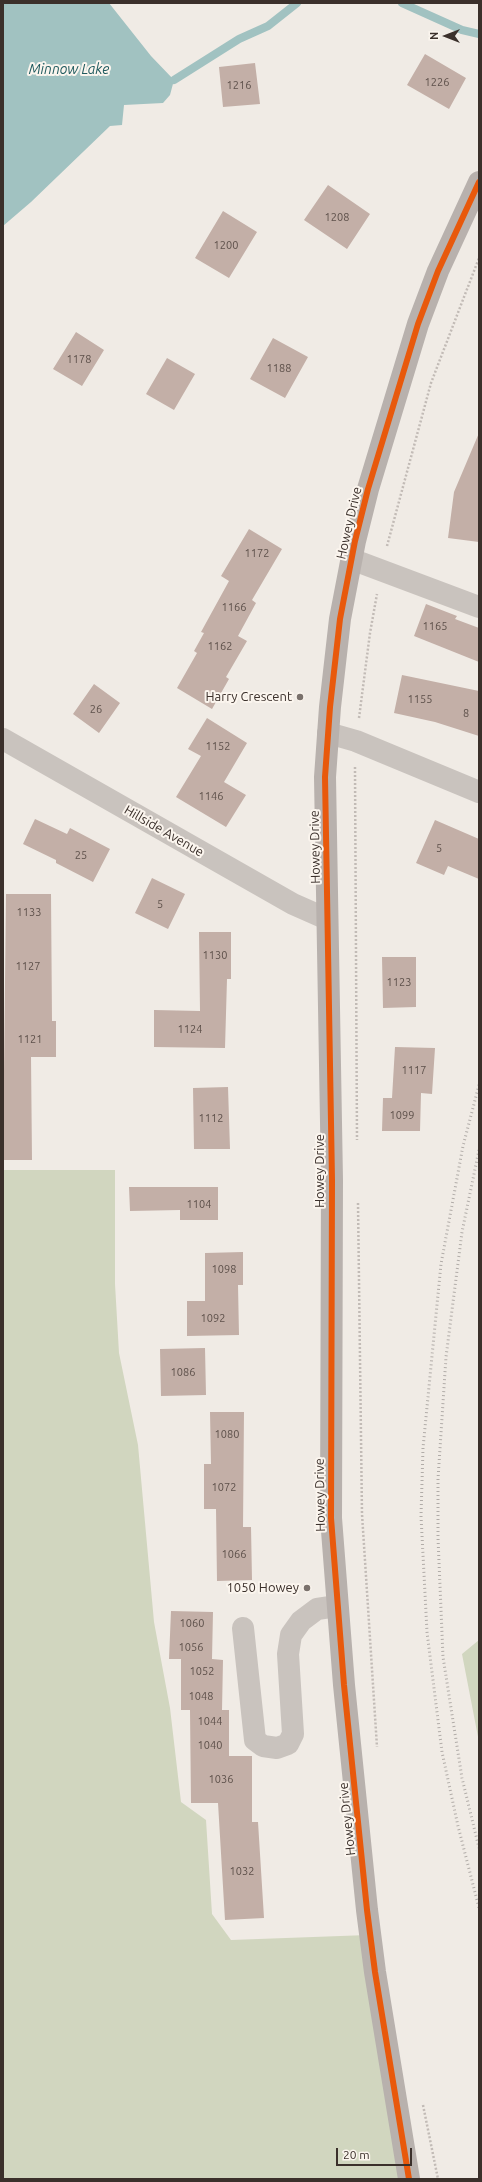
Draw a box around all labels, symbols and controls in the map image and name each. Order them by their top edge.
north arrow [426,16,466,56]
text: N [428,32,440,40]
water label: Minnow Lake [29,61,109,77]
house number: 1226 [425,75,449,89]
house number: 1216 [227,78,251,92]
house number: 1208 [325,210,349,224]
house number: 1200 [214,238,238,252]
house number: 1178 [67,352,91,366]
house number: 1188 [267,361,291,375]
street label: Howey Drive [333,485,365,561]
house number: 1172 [245,546,269,560]
house number: 1166 [222,600,246,614]
house number: 1165 [423,619,447,633]
house number: 1162 [208,639,232,653]
place label: Harry Crescent [205,689,292,705]
marker: Harry Crescent [295,692,305,702]
house number: 1155 [408,692,432,706]
house number: 26 [90,702,102,716]
house number: 8 [463,706,469,720]
house number: 1152 [206,739,230,753]
house number: 1146 [199,789,223,803]
street label: Hillside Avenue [121,802,207,860]
street label: Howey Drive [307,810,323,884]
house number: 5 [436,841,442,855]
house number: 25 [75,848,87,862]
house number: 5 [157,897,163,911]
house number: 1133 [17,905,41,919]
house number: 1130 [203,948,227,962]
house number: 1127 [16,959,40,973]
house number: 1123 [387,975,411,989]
house number: 1124 [178,1022,202,1036]
house number: 1121 [18,1032,42,1046]
house number: 1117 [402,1063,426,1077]
house number: 1099 [390,1108,414,1122]
house number: 1112 [199,1111,223,1125]
street label: Howey Drive [312,1134,328,1208]
house number: 1104 [187,1197,211,1211]
house number: 1098 [212,1262,236,1276]
house number: 1092 [201,1311,225,1325]
house number: 1086 [171,1365,195,1379]
house number: 1080 [215,1427,239,1441]
street label: Howey Drive [312,1458,328,1532]
house number: 1072 [212,1480,236,1494]
house number: 1066 [222,1547,246,1561]
place label: 1050 Howey [227,1580,299,1596]
marker: 1050 Howey [302,1583,312,1593]
house number: 1060 [180,1616,204,1630]
house number: 1056 [179,1640,203,1654]
house number: 1052 [190,1664,214,1678]
house number: 1048 [189,1689,213,1703]
house number: 1044 [198,1714,222,1728]
house number: 1040 [198,1738,222,1752]
house number: 1036 [209,1772,233,1786]
street label: Howey Drive [335,1781,359,1857]
house number: 1032 [230,1864,254,1878]
scale bar [338,2140,414,2166]
text: 20 m [343,2148,370,2161]

